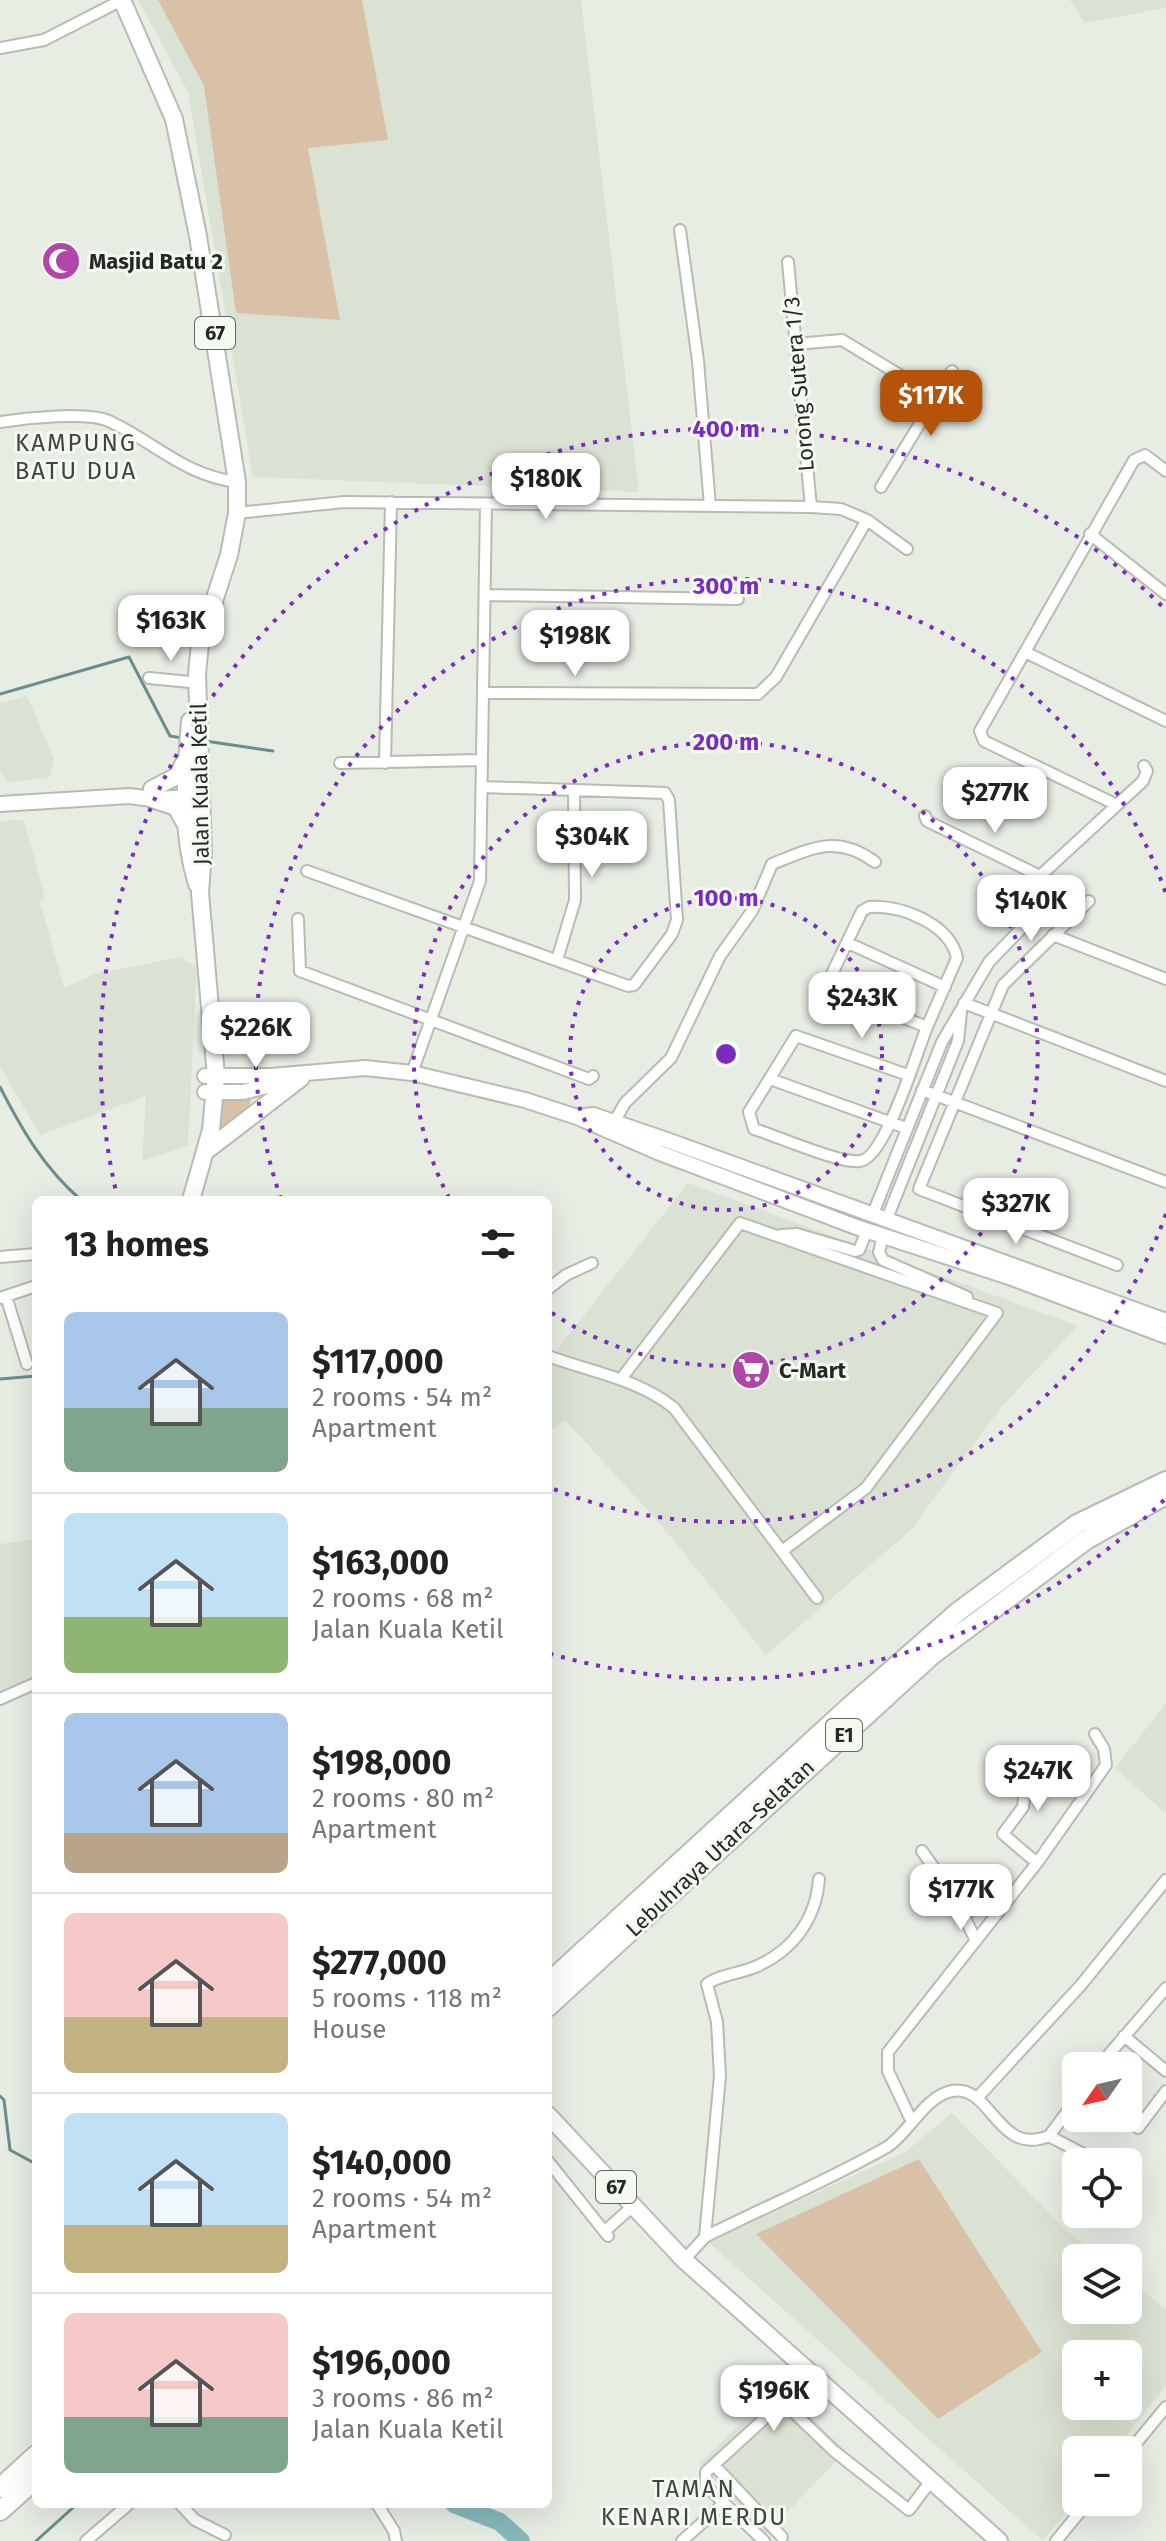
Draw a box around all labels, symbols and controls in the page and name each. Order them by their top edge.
mosque icon: Masjid Batu 2 [40,240,82,282]
place label: Masjid Batu 2 [89,248,223,275]
street label: Lorong Sutera 1/3 [778,296,820,472]
road number: 67 [195,317,235,349]
pin: $117K [875,370,987,438]
text: $117K [898,380,964,411]
text: 400 m [692,415,760,443]
district label: KAMPUNG BATU DUA [15,429,137,485]
pin: $180K [490,453,602,521]
text: $180K [510,463,582,494]
text: 300 m [692,572,759,600]
pin: $163K [115,595,227,663]
text: $163K [136,605,206,636]
pin: $198K [519,610,631,678]
text: $198K [539,620,611,651]
street label: Jalan Kuala Ketil [185,703,215,865]
text: 200 m [693,728,759,756]
pin: $277K [939,767,1051,835]
text: $277K [961,777,1029,808]
pin: $304K [536,811,648,879]
text: $304K [555,821,629,852]
pin: $140K [975,875,1087,943]
text: 100 m [693,884,759,912]
text: $140K [995,885,1067,916]
pin: $243K [806,972,918,1040]
text: $243K [827,982,897,1013]
pin: $226K [200,1002,312,1070]
text: $226K [220,1012,292,1043]
centre of rings [712,1040,740,1068]
pin: $327K [960,1178,1072,1246]
text: $327K [981,1188,1051,1219]
icon: filters [476,1222,520,1266]
text: 13 homes [64,1224,209,1265]
text: $117,000 [312,1341,444,1382]
icon: home [128,1344,224,1440]
supermarket icon: C-Mart [730,1349,772,1391]
place label: C-Mart [779,1357,846,1384]
text: 2 rooms · 54 m² [312,1382,492,1413]
text: Apartment [312,1413,437,1444]
text: $163,000 [312,1542,449,1583]
icon: home [128,1545,224,1641]
text: 2 rooms · 68 m² [312,1583,493,1614]
text: Jalan Kuala Ketil [312,1614,504,1645]
road number: E1 [826,1719,862,1751]
text: $198,000 [312,1742,451,1783]
icon: home [128,1745,224,1841]
pin: $247K [982,1745,1094,1813]
street label: Lebuhraya Utara–Selatan [620,1754,820,1942]
text: $247K [1003,1755,1073,1786]
text: 2 rooms · 80 m² [312,1783,494,1814]
text: Apartment [312,1814,437,1845]
pin: $177K [905,1864,1017,1932]
text: $177K [928,1874,994,1905]
text: $277,000 [312,1942,447,1983]
icon: home [128,1945,224,2041]
text: 5 rooms · 118 m² [312,1983,502,2014]
text: House [312,2014,386,2045]
north arrow [1062,2052,1142,2132]
map controls [1062,2052,1142,2516]
text: $140,000 [312,2142,452,2183]
icon: home [128,2145,224,2241]
button: locate [1062,2148,1142,2228]
road number: 67 [596,2171,636,2203]
text: 2 rooms · 54 m² [312,2183,492,2214]
text: Apartment [312,2214,437,2245]
button: layers [1062,2244,1142,2324]
button: + [1062,2340,1142,2420]
text: $196,000 [312,2342,451,2383]
icon: home [128,2345,224,2441]
pin: $196K [718,2365,830,2433]
text: $196K [738,2375,810,2406]
text: 3 rooms · 86 m² [312,2383,494,2414]
text: Jalan Kuala Ketil [312,2414,504,2445]
button: − [1062,2436,1142,2516]
district label: TAMAN KENARI MERDU [601,2475,787,2531]

